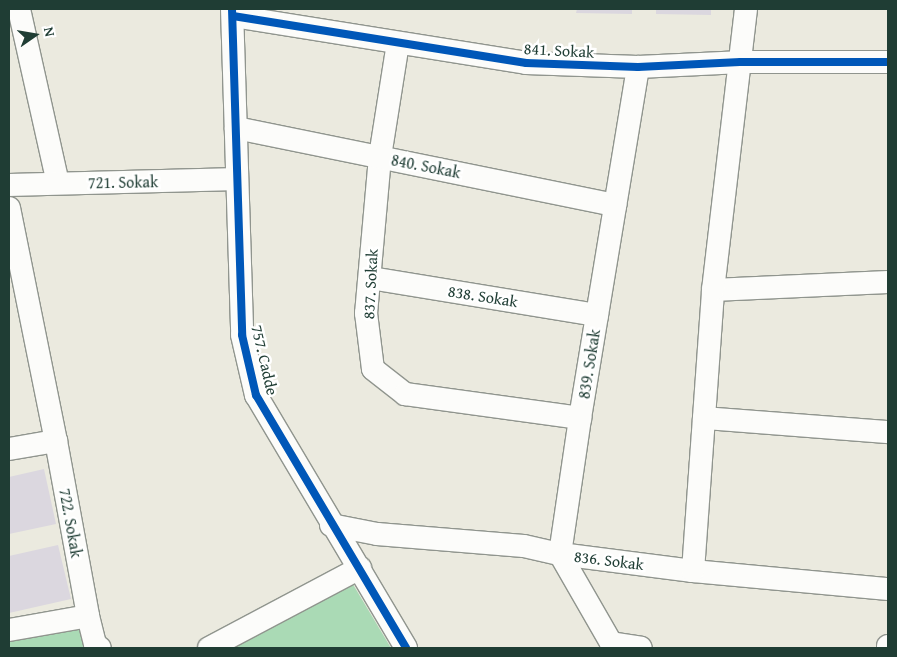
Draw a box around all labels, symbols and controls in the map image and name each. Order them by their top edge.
north arrow [10,10,60,60]
text: N [39,25,60,38]
street label: 841. Sokak [523,39,595,61]
street label: 840. Sokak [390,150,462,182]
street label: 721. Sokak [88,172,158,192]
street label: 837. Sokak [359,248,381,320]
street label: 838. Sokak [447,281,519,311]
street label: 757. Cadde [248,323,282,397]
street label: 839. Sokak [574,328,604,400]
street label: 722. Sokak [55,487,87,559]
street label: 836. Sokak [573,546,645,574]

